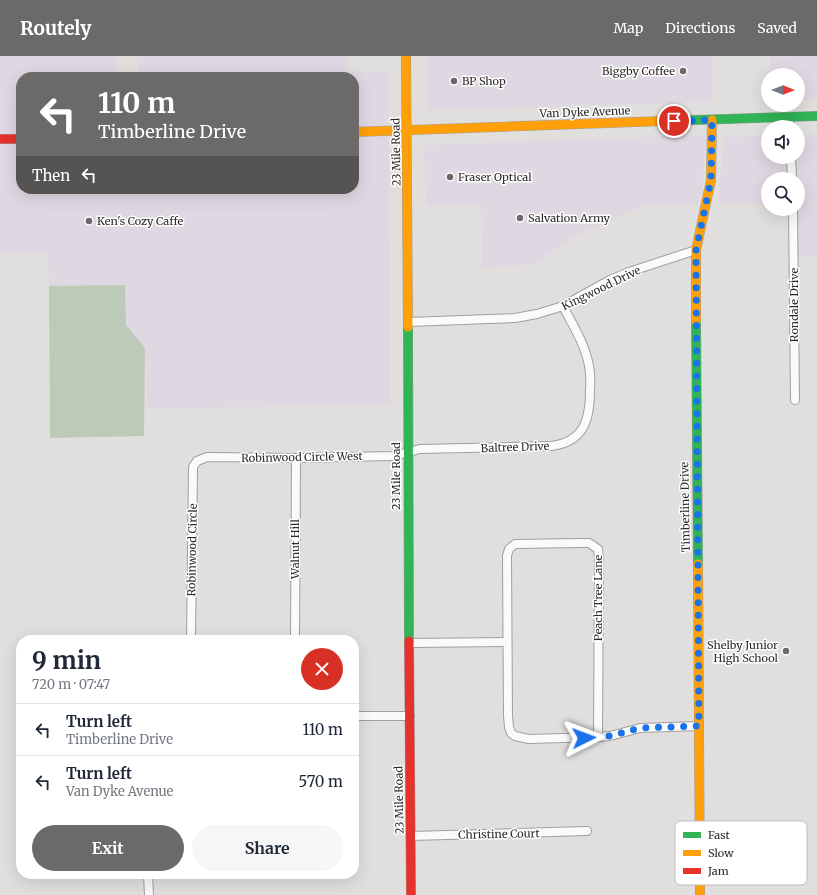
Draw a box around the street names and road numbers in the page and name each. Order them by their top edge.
street label: Van Dyke Avenue [538,103,631,121]
street label: 23 Mile Road [388,118,404,186]
street label: Kingwood Drive [559,263,643,313]
street label: Rondale Drive [787,268,801,342]
street label: Baltree Drive [480,439,550,455]
street label: 23 Mile Road [389,442,403,510]
street label: Robinwood Circle West [241,449,364,465]
street label: Timberline Drive [677,461,693,552]
street label: Robinwood Circle [184,503,200,597]
street label: Walnut Hill [288,519,302,580]
street label: Peach Tree Lane [591,554,605,641]
street label: 23 Mile Road [391,766,407,834]
street label: Christine Court [458,826,541,842]

